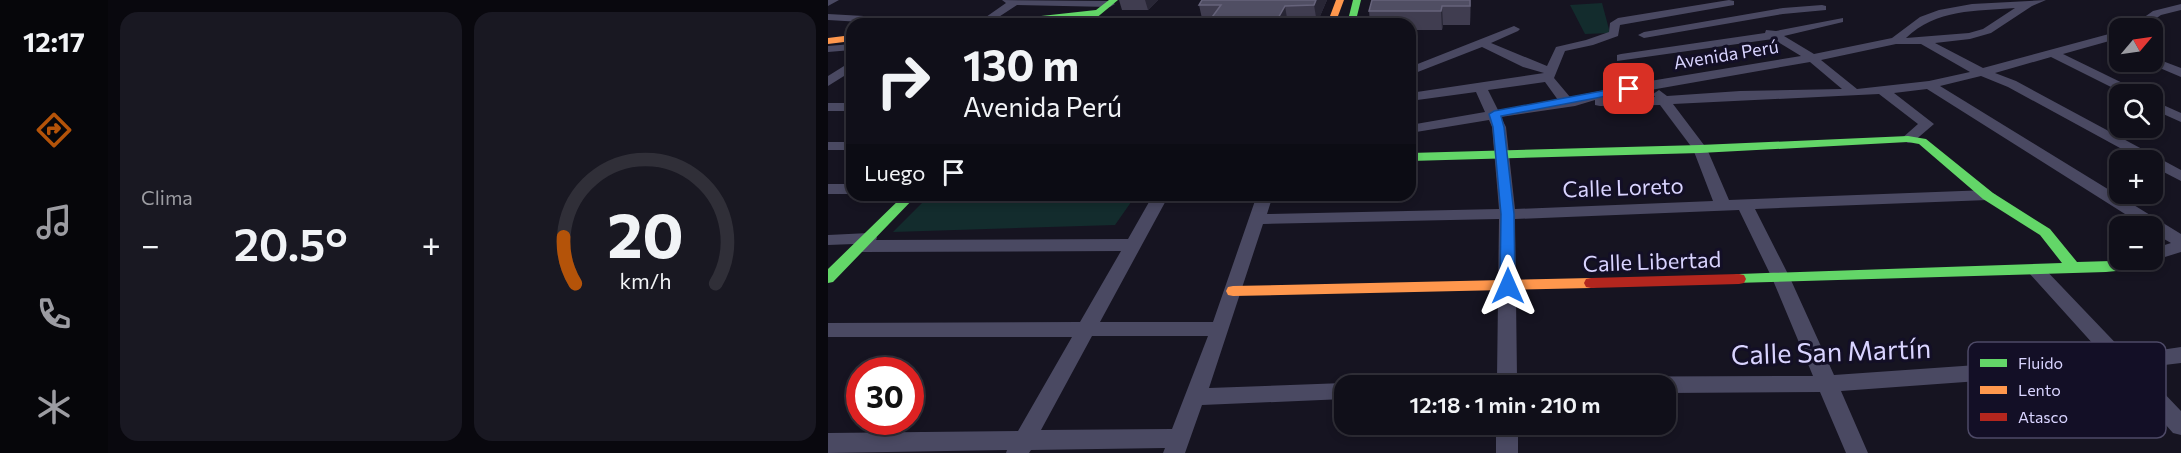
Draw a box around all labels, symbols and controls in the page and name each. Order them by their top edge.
north arrow [2109,18,2163,72]
map controls [2109,18,2163,270]
text: 12:17 [23,25,85,58]
street label: Avenida Perú [1672,35,1780,73]
text: 130 m [963,38,1079,90]
icon: right [864,42,942,120]
pin [1603,63,1654,114]
icon: arrive [1612,72,1645,105]
button: search [2109,84,2163,138]
text: Avenida Perú [963,90,1122,123]
icon: directions [33,109,75,151]
button: + [2109,150,2163,204]
icon: arrive [937,156,970,189]
text: Luego [864,159,925,186]
street label: Calle Loreto [1562,171,1684,203]
text: Clima [141,185,193,209]
text: 20 [607,195,683,271]
icon: music [33,201,75,243]
text: 20.5° [234,215,348,270]
button: − [2109,216,2163,270]
text: − [141,223,160,264]
text: + [422,223,441,264]
street label: Calle Libertad [1582,245,1722,277]
position arrow [1476,254,1540,318]
text: km/h [619,267,671,293]
icon: phone [33,293,75,335]
street label: Calle San Martín [1730,331,1932,371]
legend [1968,342,2166,438]
text: Fluido [2018,353,2063,372]
speed limit sign: 30 [846,357,924,435]
text: Lento [2018,380,2061,399]
icon: climate [33,386,75,428]
text: 12:18 · 1 min · 210 m [1409,391,1601,418]
text: Atasco [2018,407,2068,426]

